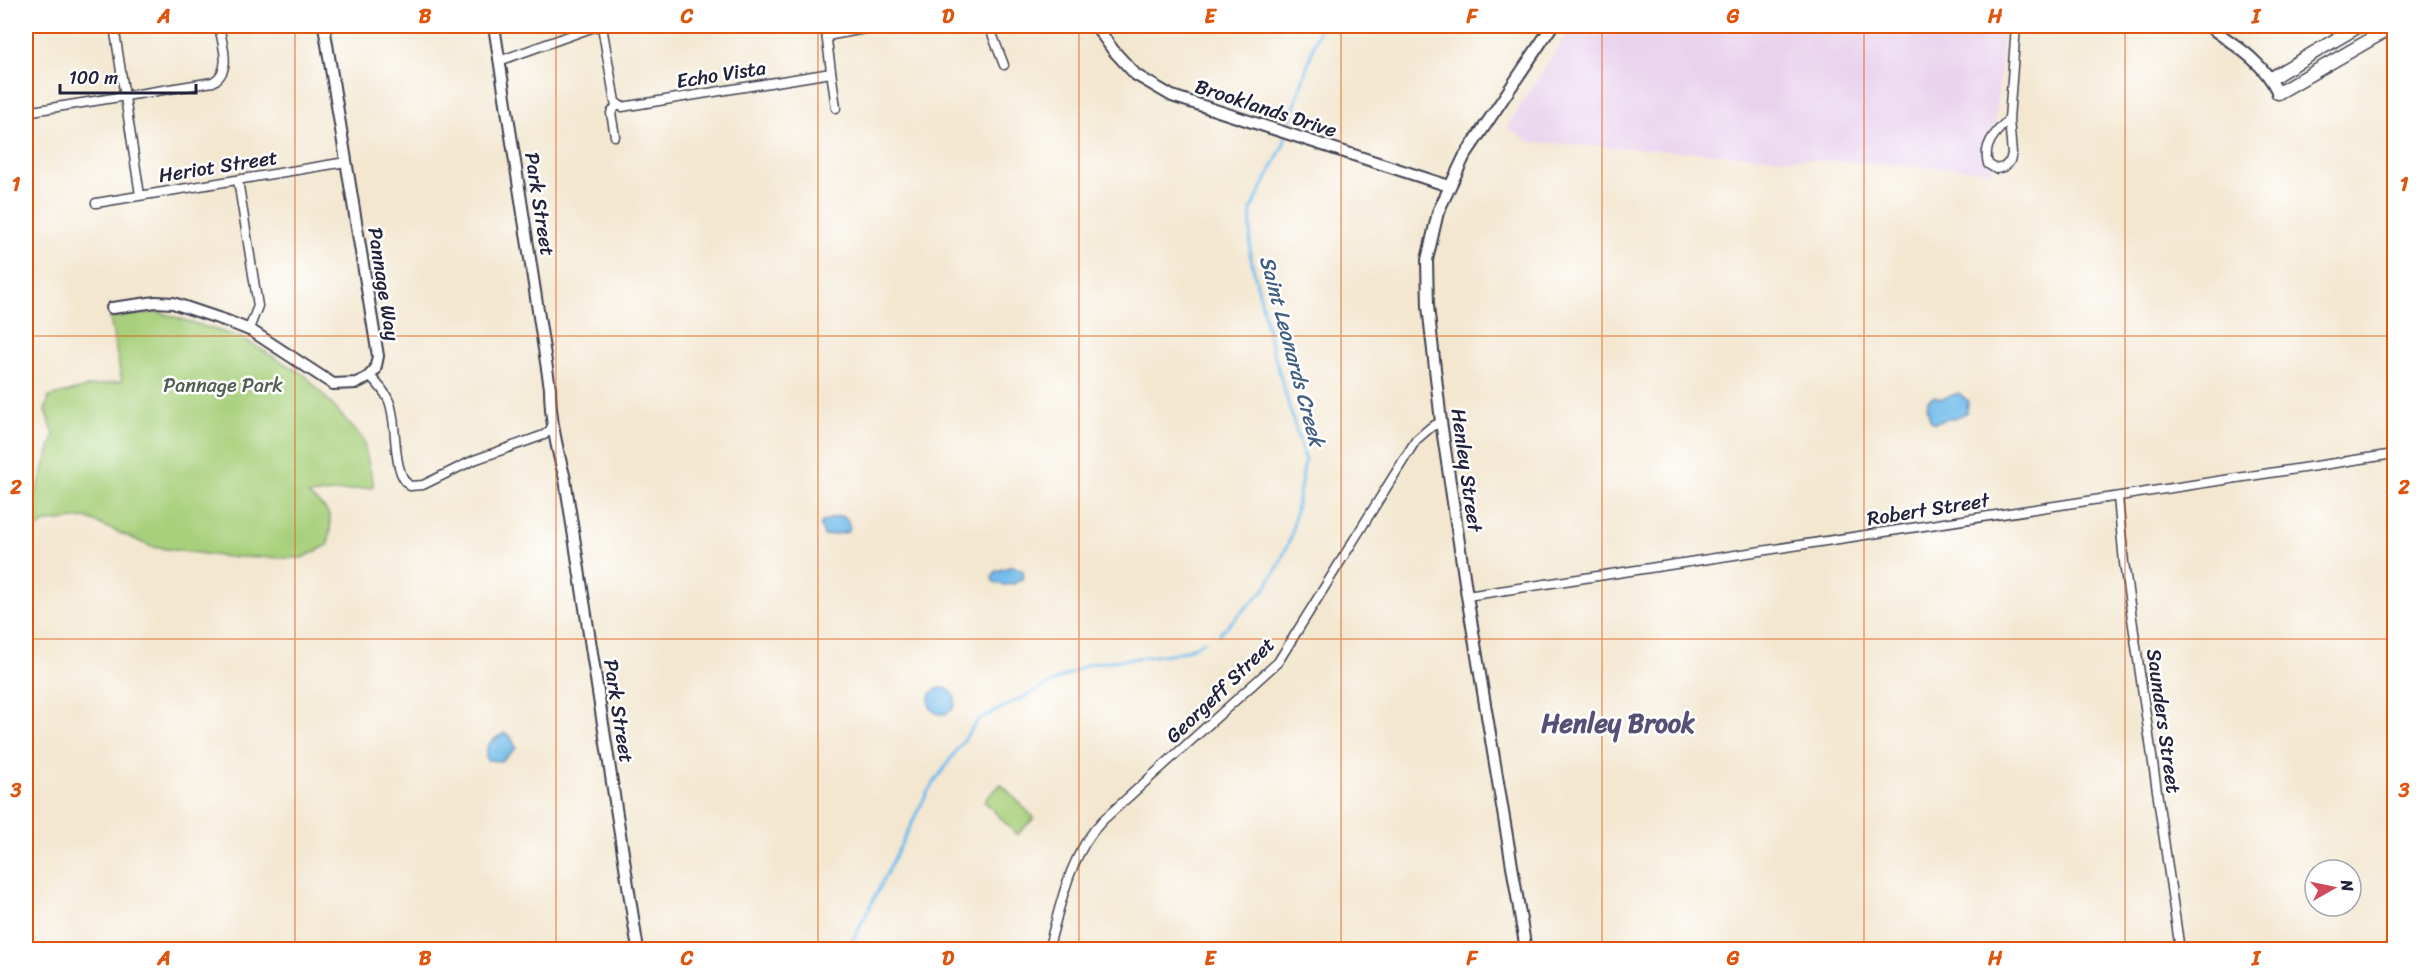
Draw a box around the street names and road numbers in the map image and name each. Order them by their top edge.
street label: Echo Vista [674,50,768,99]
street label: Brooklands Drive [1190,69,1341,148]
street label: Heriot Street [156,140,280,193]
street label: Park Street [514,150,565,259]
street label: Pannage Way [357,225,410,344]
street label: Henley Street [1441,406,1493,535]
street label: Robert Street [1865,482,1993,536]
street label: Georgeff Street [1157,628,1284,752]
street label: Saunders Street [2136,646,2191,796]
street label: Park Street [593,657,644,766]

